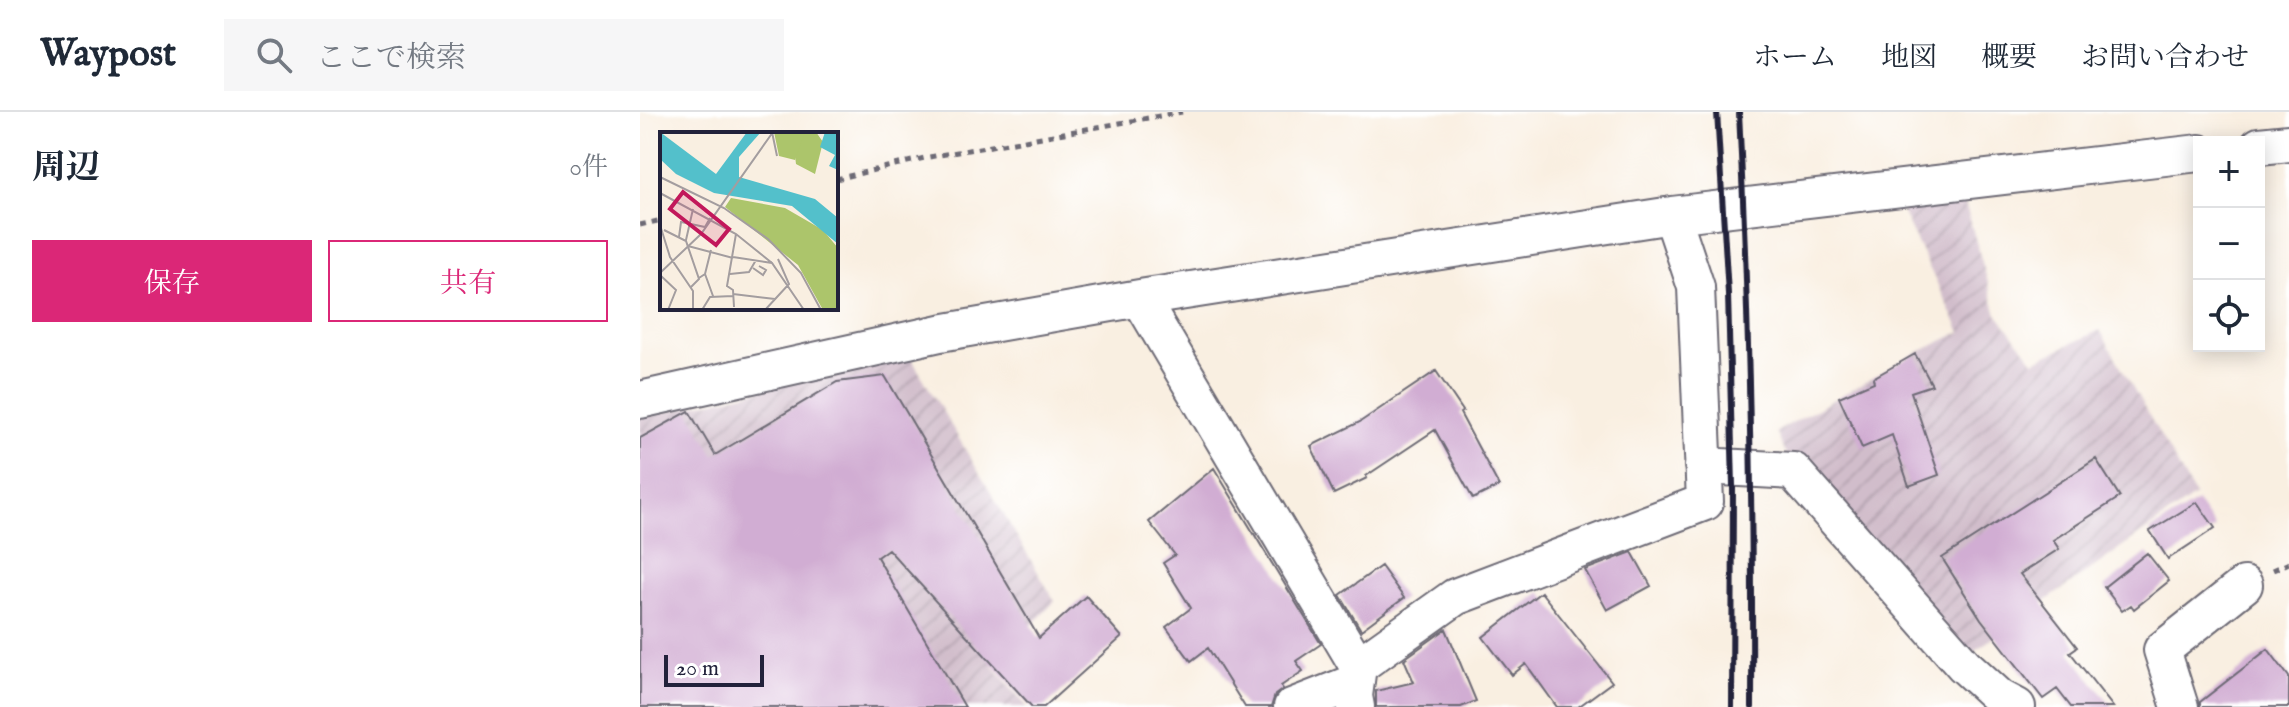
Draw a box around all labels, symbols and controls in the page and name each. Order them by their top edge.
search box [224,19,784,91]
text: Waypost [40,31,176,79]
icon: search [252,33,296,77]
text: ここで検索 [316,40,466,78]
text: ホーム [1753,41,1837,76]
text: 地図 [1881,41,1937,76]
text: 概要 [1981,41,2037,76]
text: お問い合わせ [2081,41,2249,76]
inset map [660,132,838,310]
map controls [2193,136,2265,352]
button: + [2193,136,2265,208]
text: 周辺 [32,147,100,190]
text: 0件 [569,151,608,184]
button: − [2193,208,2265,280]
button: 保存 [32,240,312,322]
button: 共有 [328,240,608,322]
button: locate [2193,280,2265,352]
scale bar [664,651,764,687]
text: 20 m [676,655,719,683]

